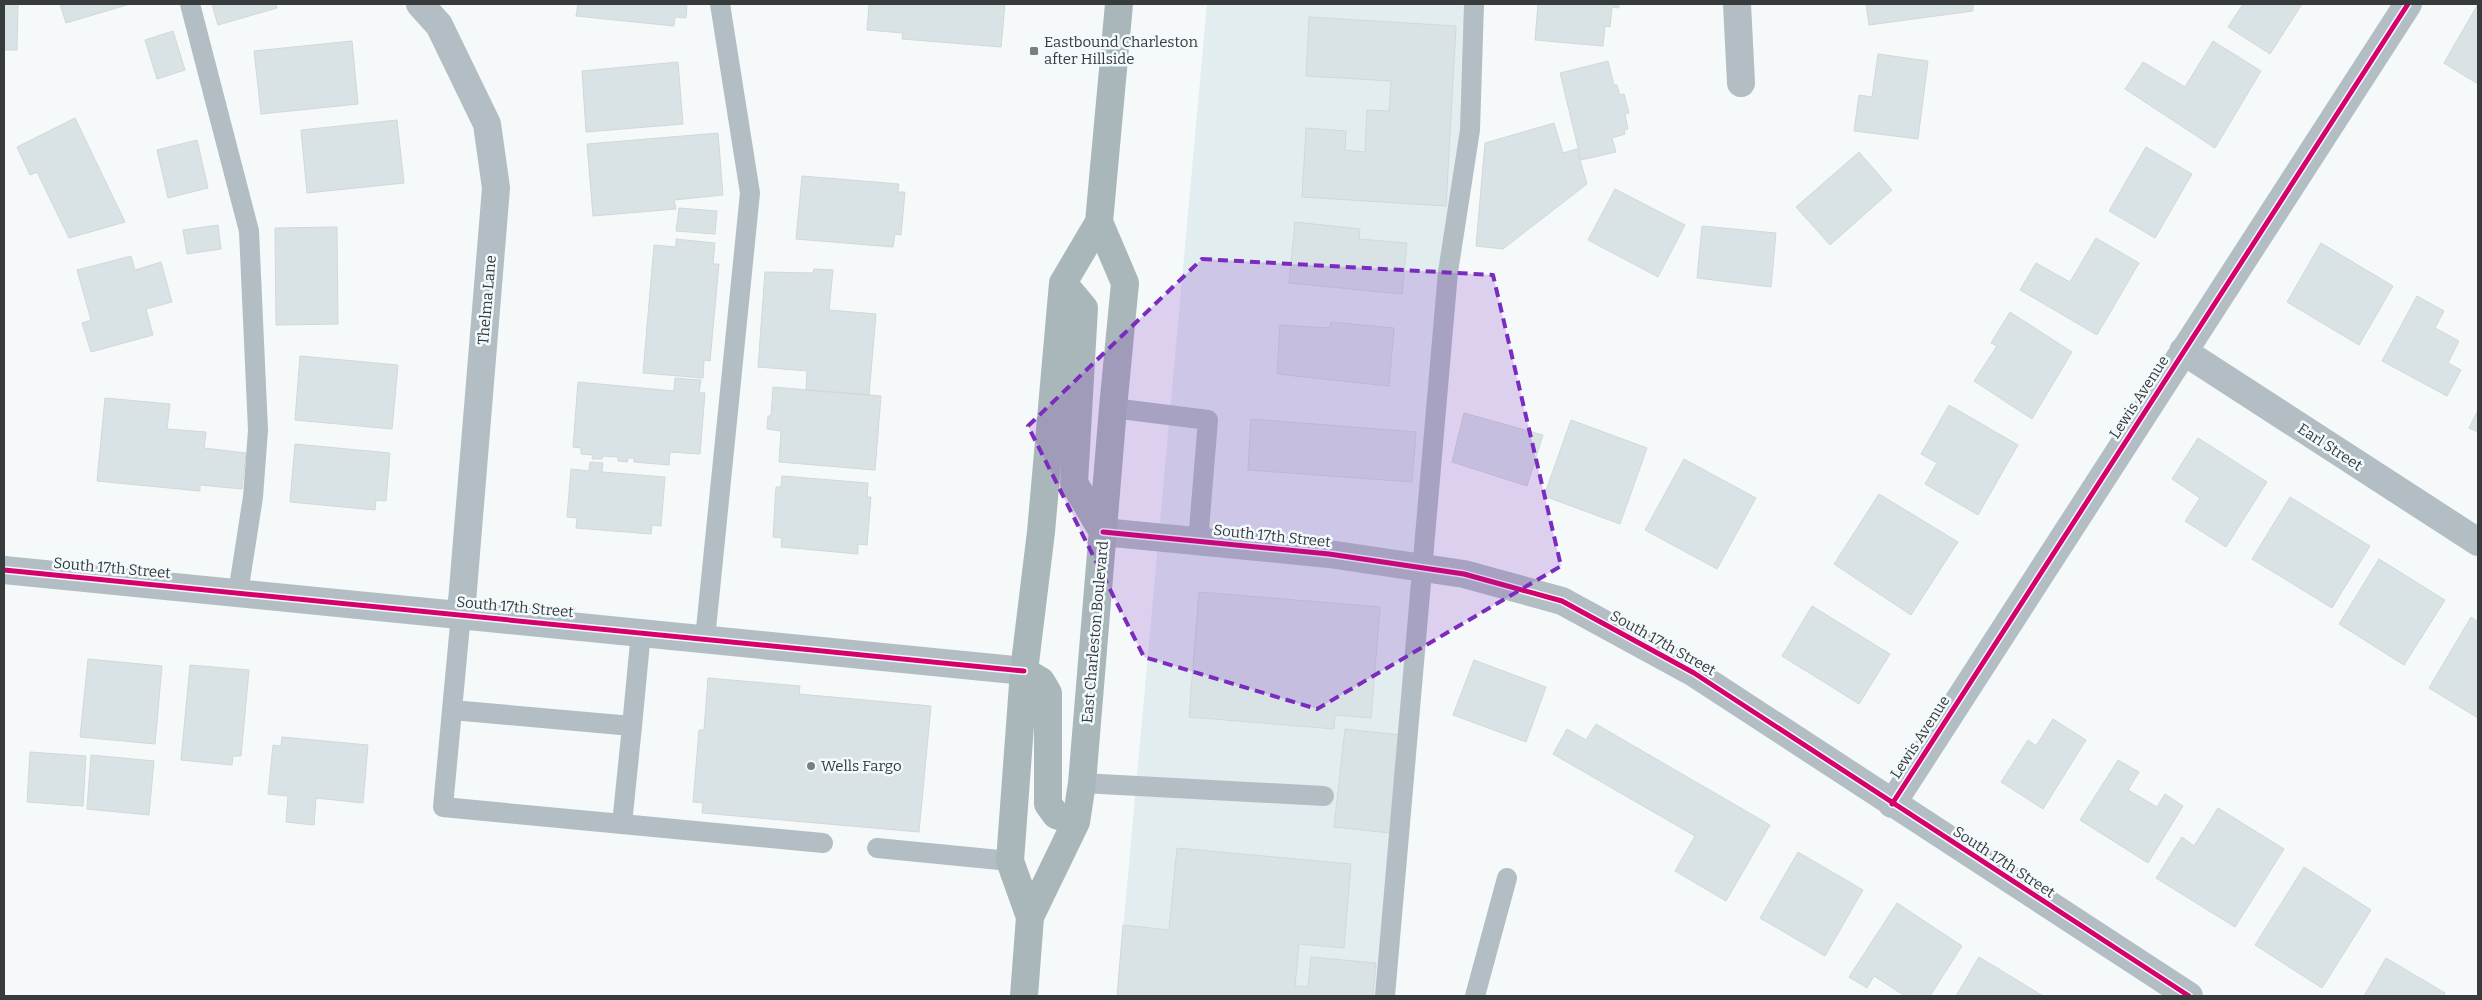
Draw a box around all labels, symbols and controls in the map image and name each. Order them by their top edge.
place label: Eastbound Charleston after Hillside [1044,33,1198,68]
marker: Eastbound Charleston after Hillside [1028,45,1040,57]
street label: Thelma Lane [474,254,500,346]
street label: Lewis Avenue [2106,352,2172,442]
street label: Earl Street [2294,419,2366,475]
street label: South 17th Street [1212,521,1332,551]
street label: East Charleston Boulevard [1078,540,1112,724]
street label: South 17th Street [53,554,172,582]
street label: South 17th Street [456,593,575,621]
street label: South 17th Street [1607,607,1719,680]
street label: Lewis Avenue [1887,692,1953,782]
place label: Wells Fargo [821,757,902,775]
marker: Wells Fargo [805,760,817,772]
street label: South 17th Street [1950,822,2059,902]

